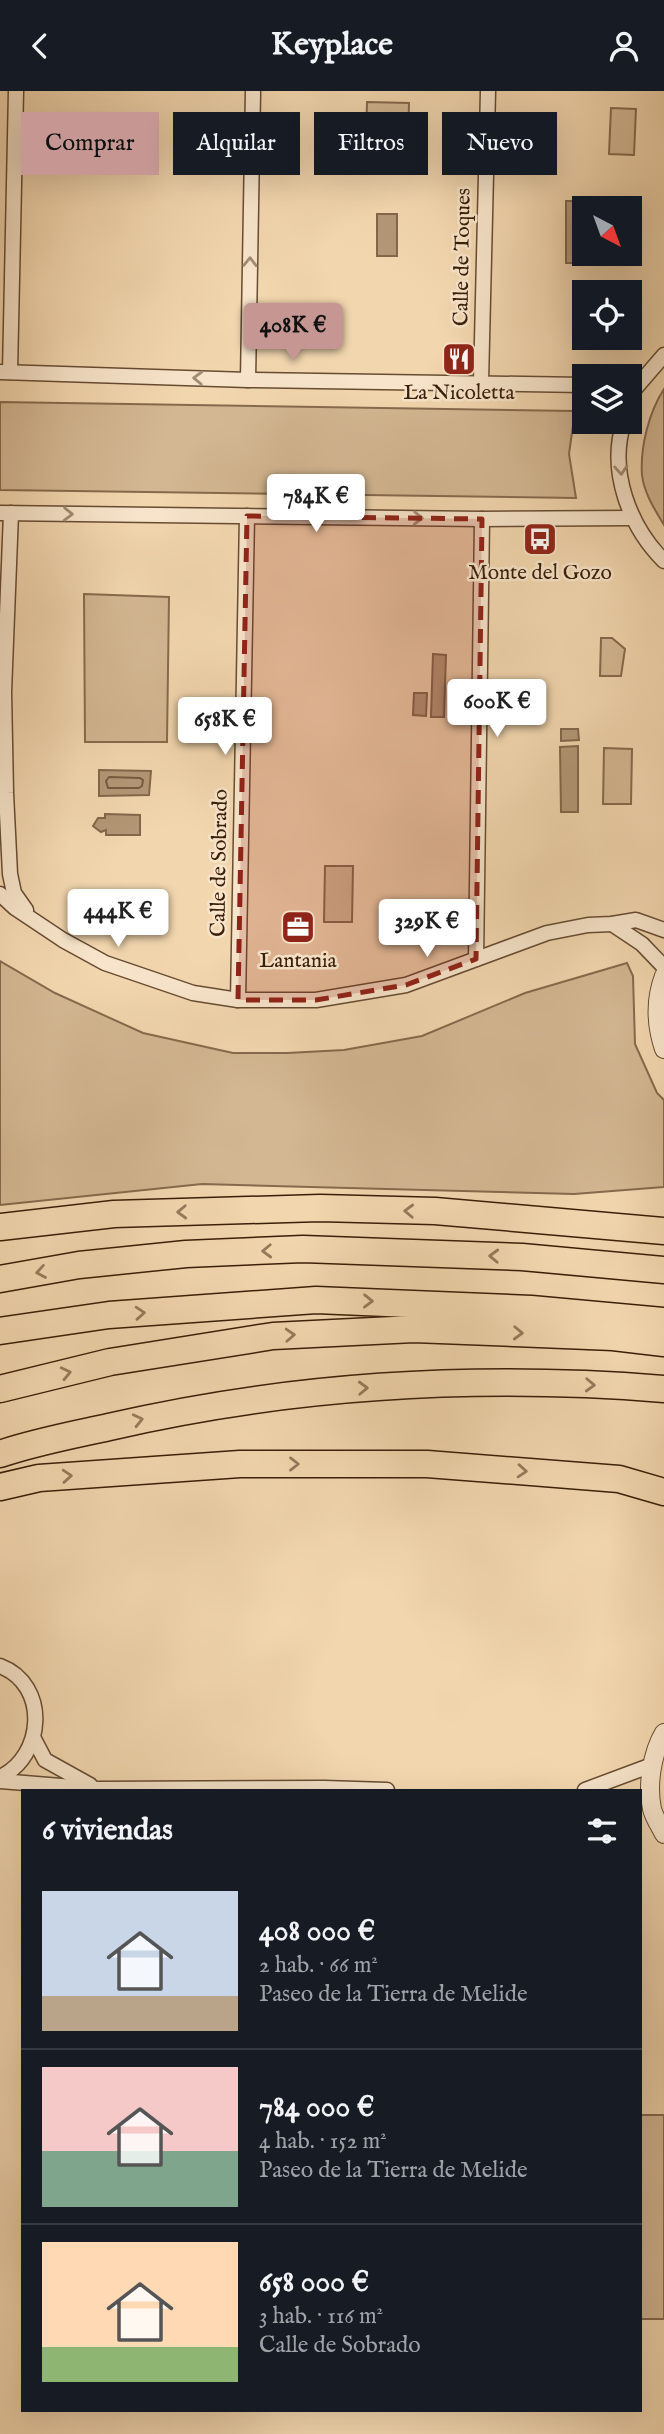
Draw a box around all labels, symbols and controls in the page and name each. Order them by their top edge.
text: Keyplace [271,25,393,66]
icon: back [21,27,59,65]
icon: person [605,27,643,65]
chip: Comprar [21,112,159,175]
chip: Alquilar [173,112,300,175]
chip: Filtros [314,112,428,175]
chip: Nuevo [442,112,557,175]
street label: Calle de Toques [448,188,478,326]
north arrow [572,196,642,266]
map controls [572,196,642,434]
one-way arrow [242,257,257,268]
button: locate [572,280,642,350]
pin: 408K € [236,303,350,363]
text: 408K € [260,311,326,340]
restaurant icon: La Nicoletta [440,340,478,378]
button: layers [572,364,642,434]
one-way arrow [192,370,203,386]
place label: La Nicoletta [403,380,515,407]
one-way arrow [613,465,628,476]
pin: 784K € [259,475,373,534]
text: 784K € [283,482,349,511]
one-way arrow [63,506,74,522]
one-way arrow [413,510,424,526]
bus stop icon: Monte del Gozo [521,520,559,558]
place label: Monte del Gozo [468,560,612,587]
pin: 600K € [440,679,554,739]
text: 600K € [463,687,531,716]
pin: 658K € [168,697,282,757]
text: 658K € [194,705,256,734]
street label: Calle de Sobrado [205,789,235,937]
pin: 444K € [61,889,175,949]
text: 444K € [84,897,152,926]
pin: 329K € [370,899,484,959]
text: 329K € [395,907,459,936]
office icon: Lantania [279,908,317,946]
place label: Lantania [259,948,338,975]
one-way arrow [403,1203,414,1218]
one-way arrow [176,1205,187,1220]
one-way arrow [261,1243,272,1258]
one-way arrow [489,1248,500,1263]
one-way arrow [35,1264,47,1279]
one-way arrow [363,1293,373,1309]
one-way arrow [135,1306,146,1321]
one-way arrow [512,1326,523,1341]
one-way arrow [285,1327,296,1342]
one-way arrow [60,1367,72,1381]
one-way arrow [585,1377,596,1393]
one-way arrow [357,1380,368,1395]
one-way arrow [132,1414,144,1429]
one-way arrow [290,1456,300,1472]
one-way arrow [516,1463,527,1478]
one-way arrow [62,1469,73,1484]
text: 6 viviendas [42,1812,173,1850]
icon: filters [583,1812,621,1850]
text: 408 000 € [259,1913,375,1951]
icon: home [98,1919,182,2003]
text: 2 hab. · 66 m² [259,1951,378,1980]
text: Paseo de la Tierra de Melide [259,1980,527,2009]
text: 784 000 € [259,2089,374,2127]
icon: home [98,2095,182,2179]
text: 4 hab. · 152 m² [259,2127,387,2156]
text: Paseo de la Tierra de Melide [259,2156,527,2185]
text: 658 000 € [259,2264,369,2302]
icon: home [98,2270,182,2354]
text: 3 hab. · 116 m² [259,2302,383,2331]
text: Calle de Sobrado [259,2331,421,2360]

